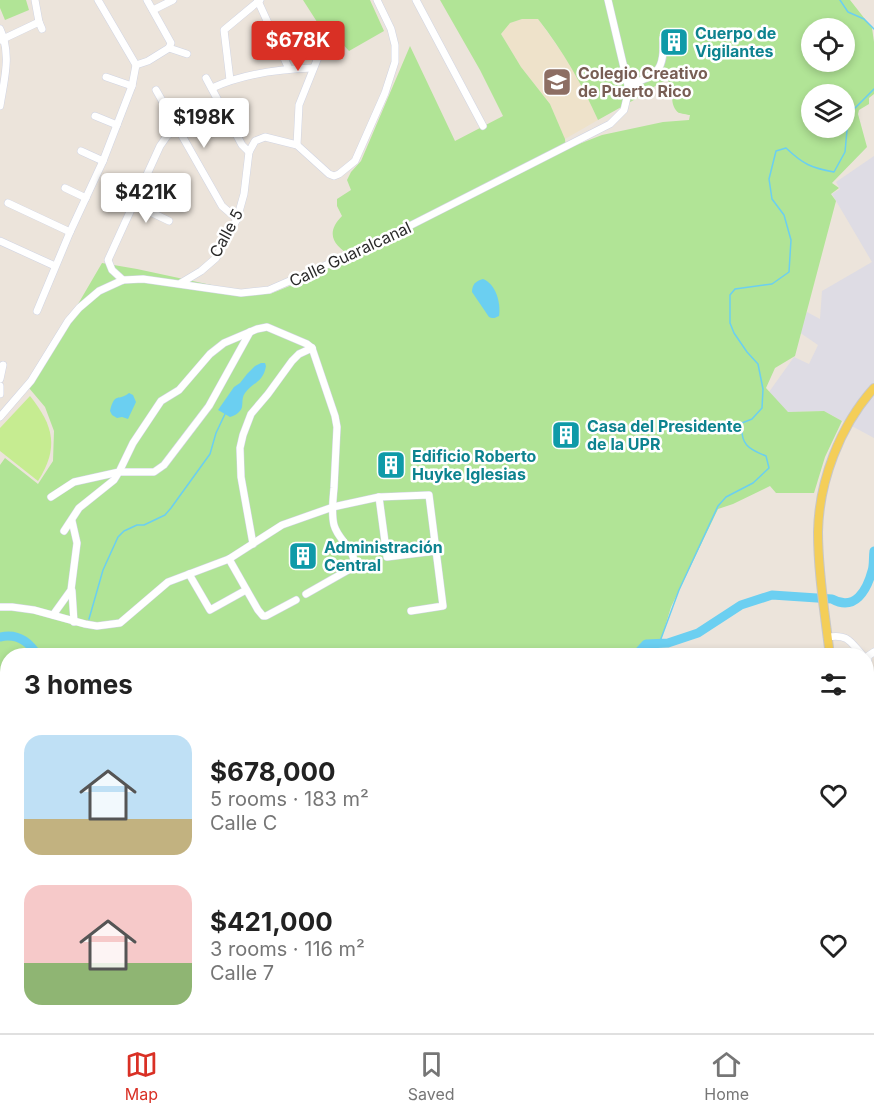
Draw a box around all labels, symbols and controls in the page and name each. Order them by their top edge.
map controls [801,18,855,138]
button: locate [801,18,855,72]
pin: $678K [256,21,340,72]
place label: Cuerpo de Vigilantes [695,23,776,61]
building icon: Cuerpo de Vigilantes [658,26,690,58]
text: $678K [266,28,330,52]
place label: Colegio Creativo de Puerto Rico [578,63,708,101]
school or university icon: Colegio Creativo de Puerto Rico [541,66,573,98]
button: layers [801,84,855,138]
pin: $198K [162,98,246,149]
text: $198K [173,105,235,129]
pin: $421K [104,173,188,224]
text: $421K [115,180,177,204]
street label: Calle 5 [205,205,247,261]
street label: Calle Guaralcanal [286,217,414,291]
place label: Casa del Presidente de la UPR [587,416,742,454]
building icon: Casa del Presidente de la UPR [550,419,582,451]
place label: Edificio Roberto Huyke Iglesias [412,446,537,484]
building icon: Edificio Roberto Huyke Iglesias [375,449,407,481]
place label: Administración Central [324,537,443,575]
building icon: Administración Central [287,540,319,572]
icon: filters [817,668,850,701]
text: 3 homes [24,669,133,700]
text: $678,000 [210,756,336,787]
icon: home [72,759,144,831]
icon: heart [817,779,850,812]
text: 5 rooms · 183 m² [210,787,369,811]
text: Calle C [210,811,277,835]
text: $421,000 [210,906,333,937]
icon: home [72,909,144,981]
icon: heart [817,929,850,962]
text: 3 rooms · 116 m² [210,937,365,961]
text: Calle 7 [210,961,274,985]
tab: Map [125,1048,158,1104]
tab: Saved [408,1048,455,1104]
tab: Home [704,1048,749,1104]

